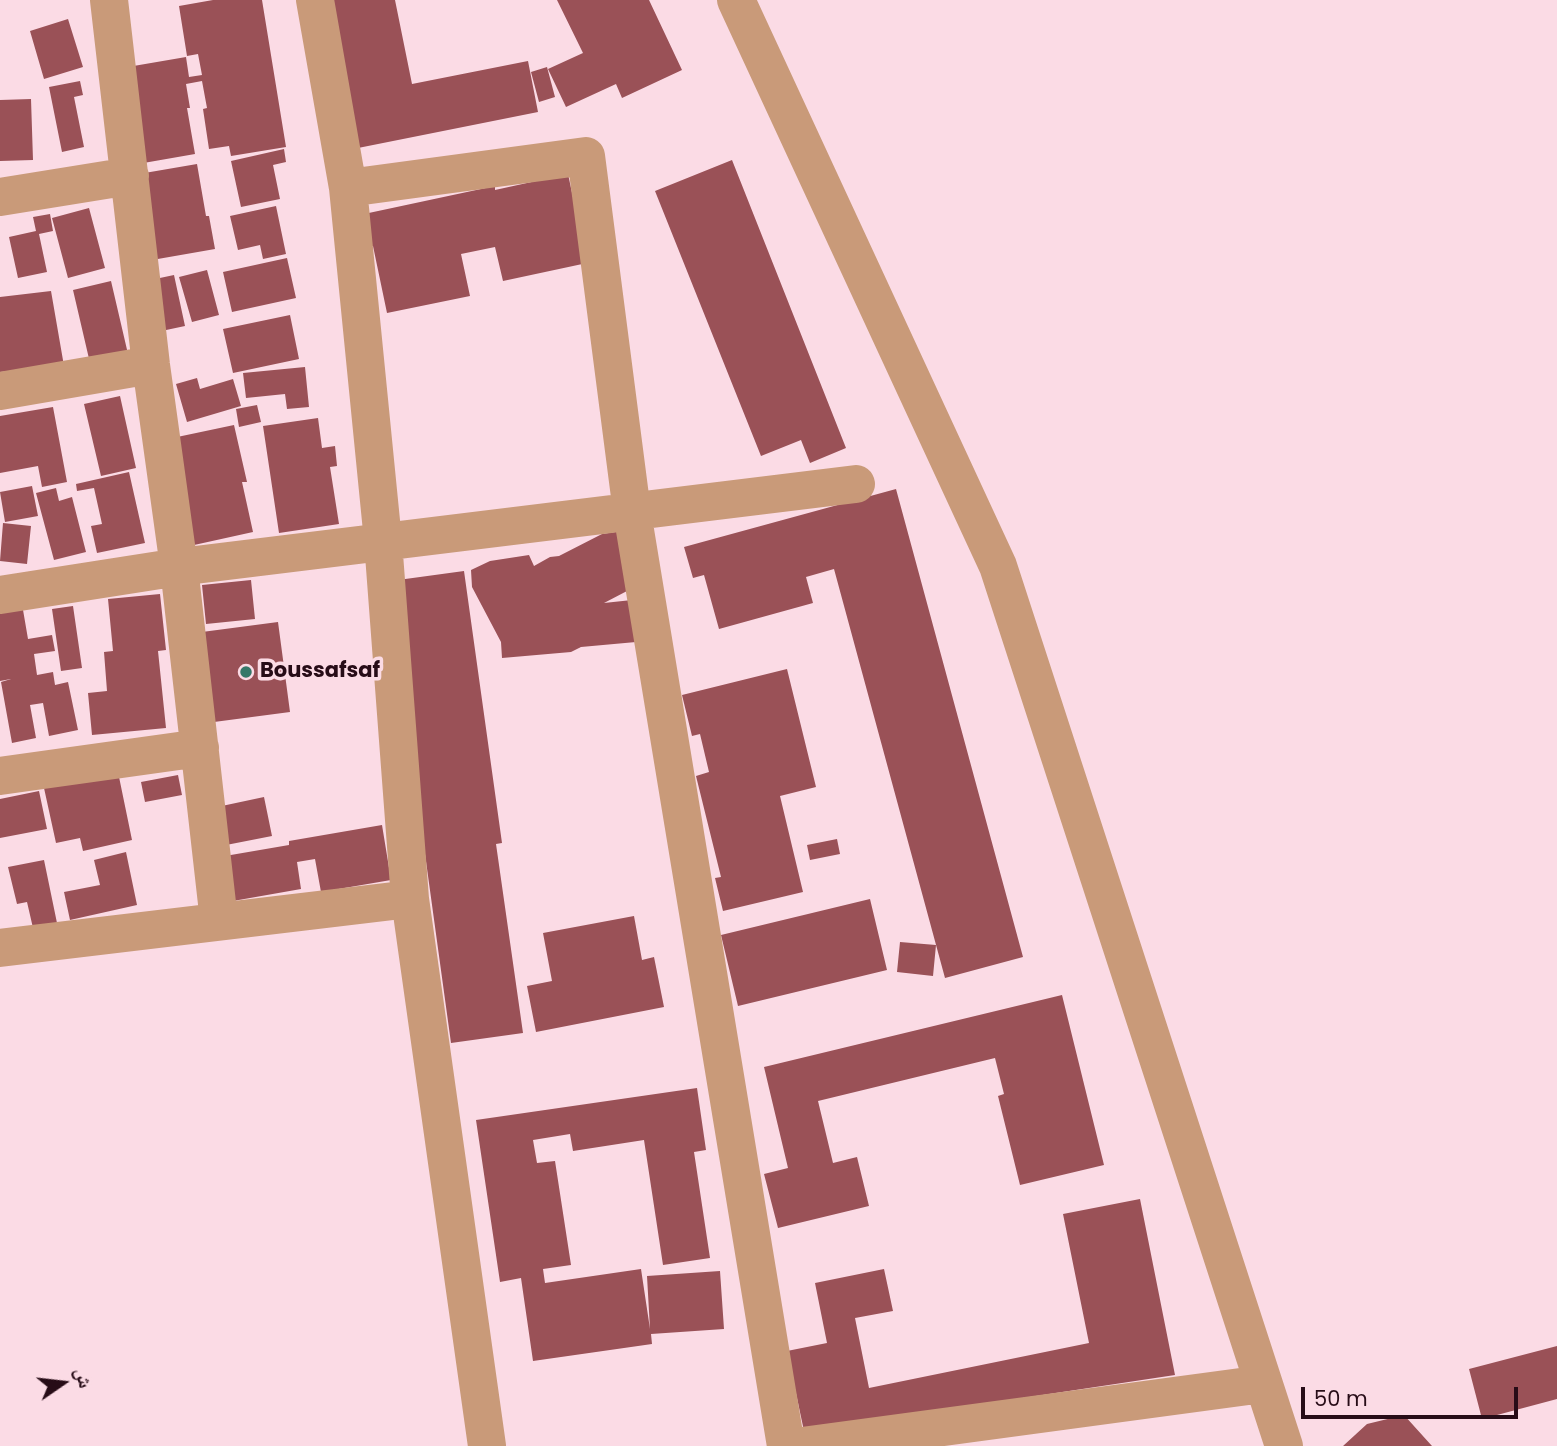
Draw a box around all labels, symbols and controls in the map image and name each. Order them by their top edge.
place label: Boussafsaf [260,659,380,685]
marker: Boussafsaf [238,664,254,680]
north arrow [28,1348,98,1418]
text: ش [68,1365,99,1391]
scale bar [1305,1372,1522,1416]
text: 50 m [1314,1384,1368,1413]

